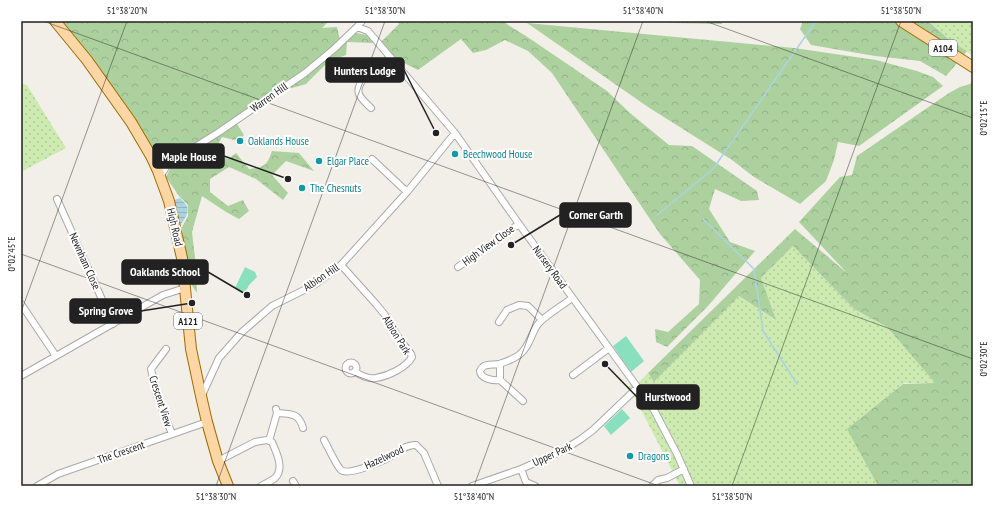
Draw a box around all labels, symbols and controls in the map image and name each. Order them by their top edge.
text: 51°38'20"N [107,4,147,17]
text: 51°38'30"N [365,4,405,17]
text: 51°38'40"N [623,4,663,17]
text: 51°38'50"N [881,4,921,17]
road number: A104 [929,40,957,56]
callout: Hunters Lodge [326,58,404,82]
text: Hunters Lodge [334,63,396,78]
street label: Warren Hill [248,79,291,115]
text: 0°02'15"E [977,101,990,135]
place label: Oaklands House [248,134,309,148]
marker: Oaklands House [235,136,245,146]
callout: Maple House [153,144,224,168]
place label: Beechwood House [463,147,533,161]
text: Maple House [161,149,217,164]
marker: Beechwood House [450,149,460,159]
place label: Elgar Place [327,154,369,168]
marker: Elgar Place [314,156,324,166]
place label: The Chesnuts [310,181,361,195]
marker: The Chesnuts [297,183,307,193]
callout: Corner Garth [560,203,631,227]
street label: High Road [164,206,186,248]
text: Corner Garth [569,207,623,222]
street label: High View Close [459,221,517,269]
street label: Newnham Close [66,230,104,292]
text: 0°02'45"E [5,237,18,271]
street label: Nursery Road [530,243,570,291]
callout: Oaklands School [122,260,208,284]
street label: Albion Hill [300,260,342,294]
text: Oaklands School [130,264,200,279]
callout: Spring Grove [70,299,141,323]
text: Spring Grove [79,303,133,318]
road number: A121 [174,313,202,329]
street label: Albion Park [380,313,415,358]
text: 0°02'30"E [977,342,990,376]
street label: Crescent View [146,374,176,429]
callout: Hurstwood [637,385,699,409]
text: Hurstwood [645,389,691,404]
street label: The Crescent [96,437,146,467]
street label: Upper Park [530,439,574,469]
street label: Hazelwood [362,442,406,472]
place label: Dragons [638,449,670,463]
marker: Dragons [625,451,635,461]
text: 51°38'30"N [196,490,236,503]
text: 51°38'40"N [454,490,494,503]
text: 51°38'50"N [712,490,752,503]

